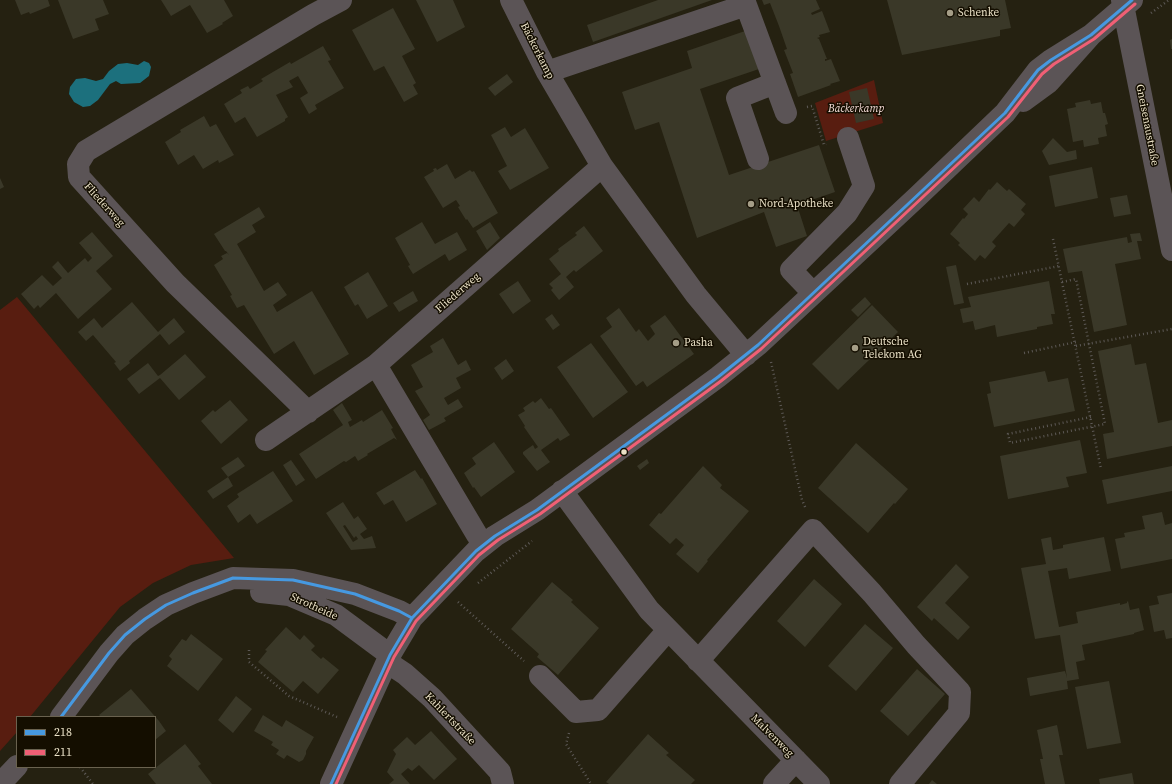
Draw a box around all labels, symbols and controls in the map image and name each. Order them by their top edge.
place label: Schenke [958,6,999,20]
marker: Schenke [945,8,955,18]
street label: Bäckerkamp [517,21,557,81]
street label: Gneisenaustraße [1133,83,1161,167]
park label: Bäckerkamp [828,102,884,116]
street label: Fliederweg [81,180,127,230]
place label: Nord-Apotheke [759,197,833,211]
marker: Nord-Apotheke [746,199,756,209]
street label: Fliederweg [433,270,483,316]
place label: Deutsche Telekom AG [863,335,922,361]
place label: Pasha [684,336,713,350]
marker: Pasha [671,338,681,348]
marker: Deutsche Telekom AG [850,343,860,353]
unlabelled marker [619,447,629,457]
street label: Strotheide [288,591,340,623]
street label: Kahlertstraße [422,690,478,748]
street label: Malvenweg [748,712,796,760]
legend [16,716,156,768]
text: 218 [54,724,72,740]
text: 211 [54,744,72,760]

